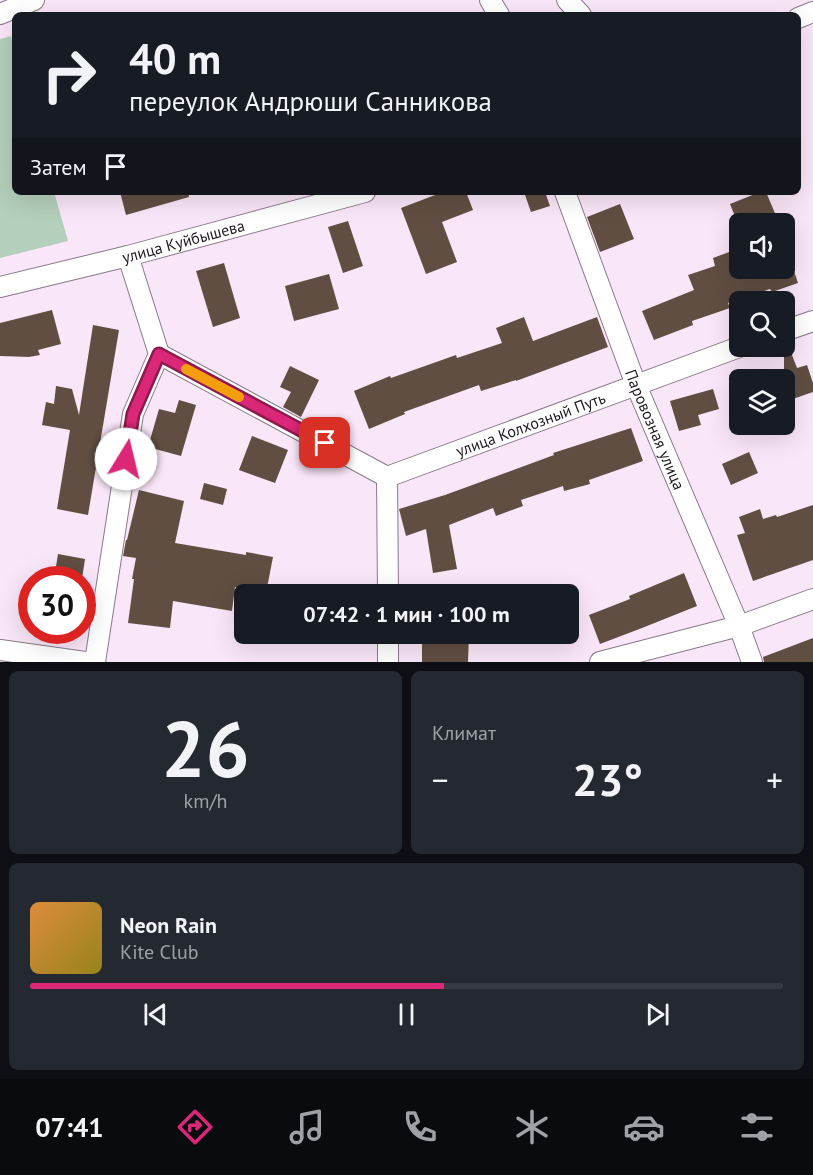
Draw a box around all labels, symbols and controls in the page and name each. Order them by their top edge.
text: 40 m [129,31,221,86]
icon: right [30,36,108,114]
text: переулок Андрюши Санникова [129,84,492,118]
icon: arrive [99,150,132,183]
text: Затем [30,153,87,181]
map controls [729,213,795,435]
button: sound [729,213,795,279]
street label: улица Куйбышева [120,215,247,267]
button: search [729,291,795,357]
street label: Паровозная улица [621,367,689,493]
button: layers [729,369,795,435]
street label: улица Колхозный Путь [453,387,608,461]
pin [299,417,350,468]
icon: arrive [308,426,341,459]
position arrow [94,427,158,491]
speed limit sign: 30 [18,566,96,644]
text: 07:42 · 1 мин · 100 m [303,600,510,628]
text: 26 [161,698,250,799]
text: Климат [432,720,496,746]
text: 23° [572,750,643,808]
text: − [432,758,449,801]
text: + [766,758,783,801]
text: km/h [184,788,227,814]
text: Neon Rain [120,911,217,939]
text: Kite Club [120,939,198,965]
icon: previous [139,998,172,1031]
icon: pause [390,998,423,1031]
icon: next [641,998,674,1031]
icon: directions [174,1106,216,1148]
icon: music [286,1106,328,1148]
icon: phone [399,1106,441,1148]
icon: climate [511,1106,553,1148]
icon: car [623,1106,665,1148]
icon: filters [736,1106,778,1148]
text: 07:41 [35,1110,104,1144]

